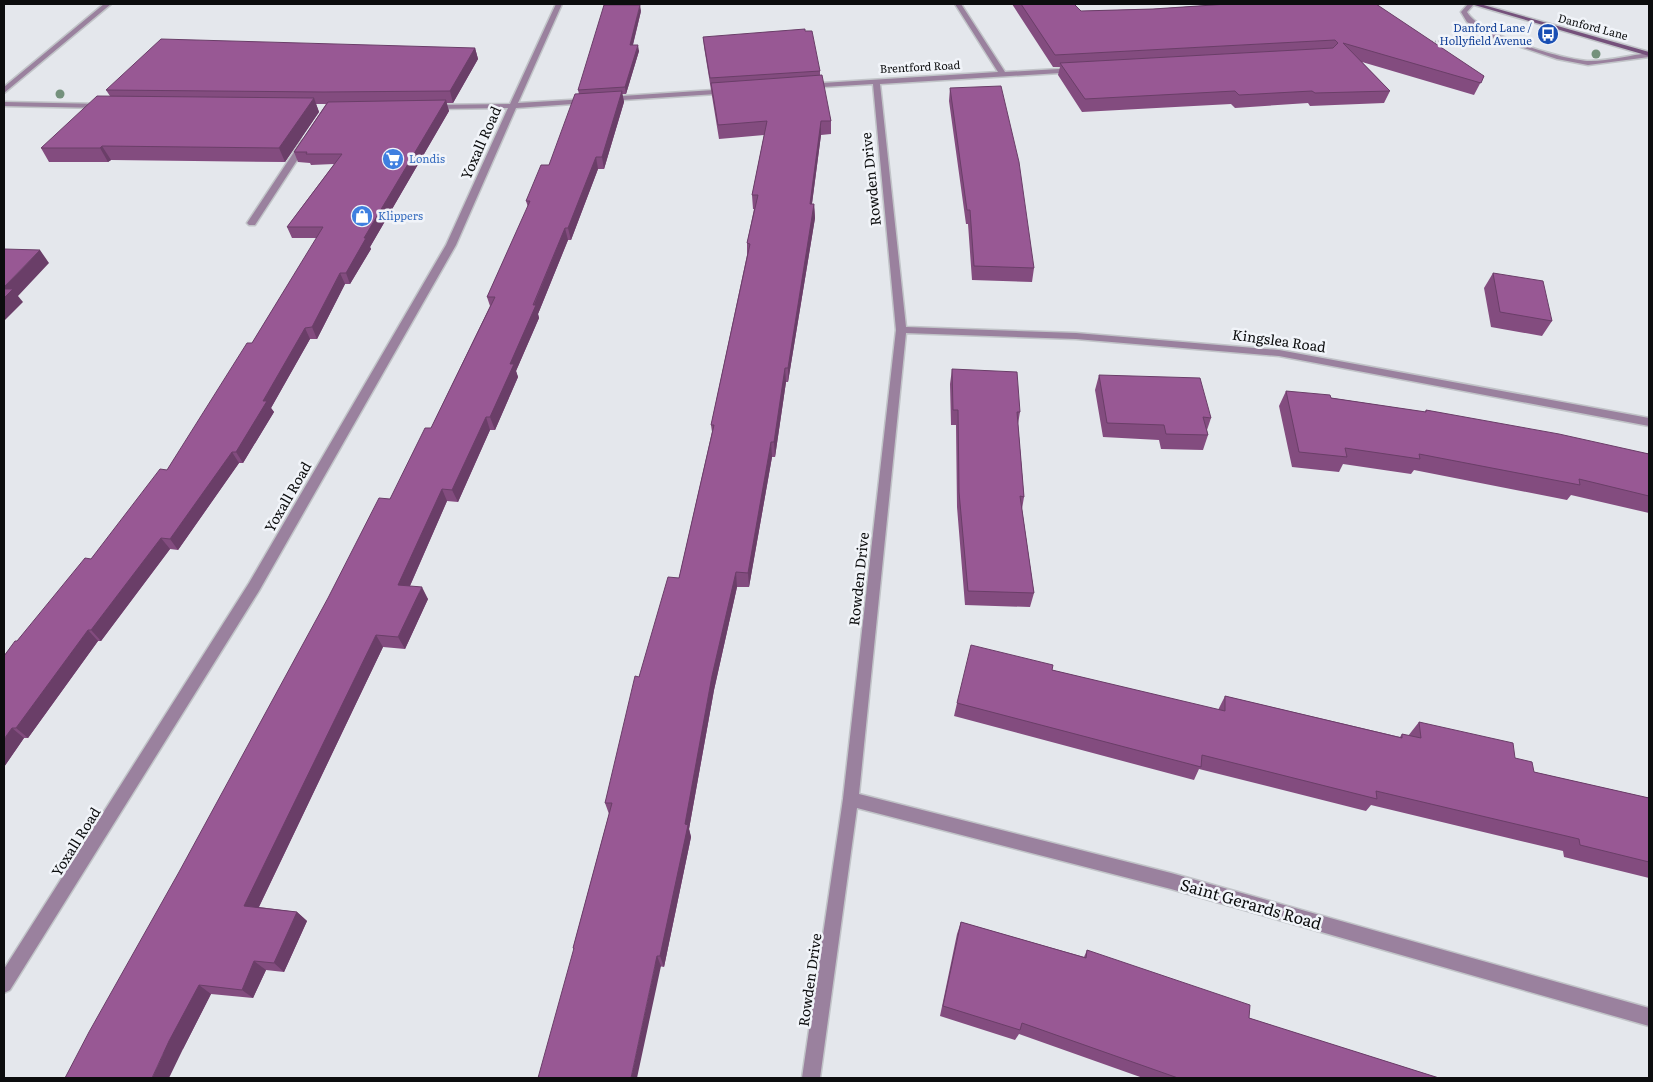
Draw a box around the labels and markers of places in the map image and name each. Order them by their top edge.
place label: Danford Lane / Hollyfield Avenue [1440,19,1532,48]
bus stop icon: Danford Lane / Hollyfield Avenue [1536,22,1560,46]
supermarket icon: Londis [381,147,405,171]
place label: Londis [409,150,445,166]
shop icon: Klippers [350,204,374,228]
place label: Klippers [378,207,423,223]

